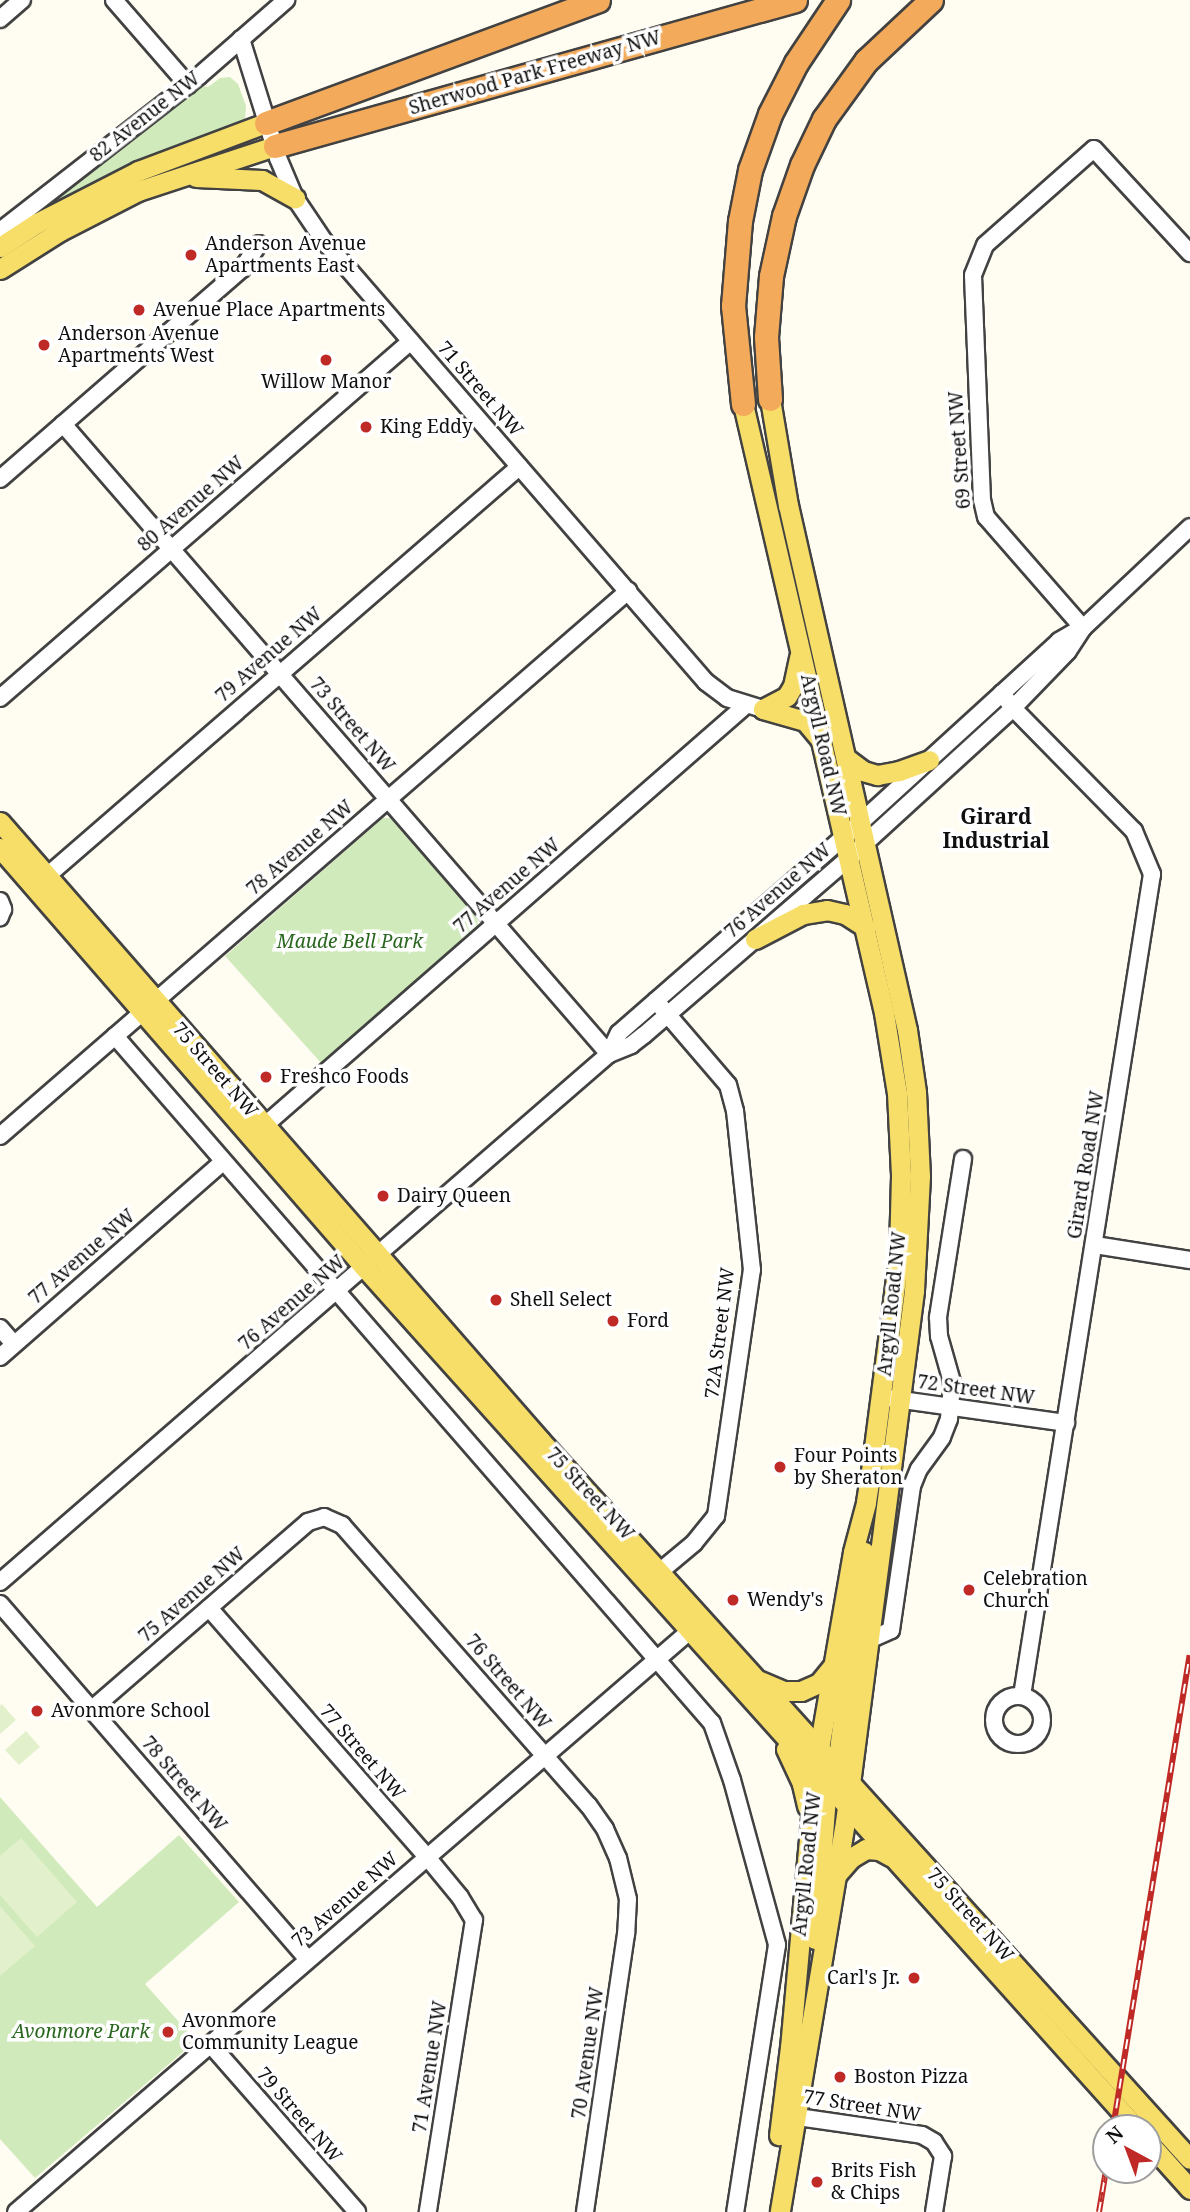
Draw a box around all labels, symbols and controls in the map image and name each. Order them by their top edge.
street label: Sherwood Park Freeway NW [406,26,664,120]
street label: 82 Avenue NW [85,67,205,167]
place label: Anderson Avenue Apartments East [205,233,366,277]
marker: Anderson Avenue Apartments East [183,247,199,263]
place label: Avenue Place Apartments [153,299,385,321]
marker: Avenue Place Apartments [131,302,147,318]
place label: Anderson Avenue Apartments West [58,323,219,367]
marker: Anderson Avenue Apartments West [36,337,52,353]
street label: 71 Street NW [433,337,527,441]
marker: Willow Manor [318,352,334,368]
place label: Willow Manor [261,371,391,393]
street label: 69 Street NW [944,390,976,510]
place label: King Eddy [380,416,473,438]
marker: King Eddy [358,419,374,435]
street label: 80 Avenue NW [133,452,249,556]
street label: 79 Avenue NW [211,603,327,707]
street label: Argyll Road NW [796,672,850,818]
street label: 73 Street NW [305,673,399,777]
street label: 78 Avenue NW [242,796,358,900]
district label: Girard Industrial [942,803,1050,853]
street label: 77 Avenue NW [449,834,565,938]
street label: 76 Avenue NW [720,839,836,943]
park label: Maude Bell Park [277,931,423,953]
street label: 75 Street NW [168,1018,262,1122]
place label: Freshco Foods [280,1066,409,1088]
marker: Freshco Foods [258,1069,274,1085]
street label: Girard Road NW [1063,1089,1109,1241]
place label: Dairy Queen [397,1185,511,1207]
marker: Dairy Queen [375,1188,391,1204]
street label: 77 Avenue NW [24,1205,140,1309]
street label: Argyll Road NW [873,1231,911,1377]
street label: 76 Avenue NW [234,1251,350,1355]
street label: 72A Street NW [701,1266,739,1400]
place label: Shell Select [510,1289,612,1311]
marker: Shell Select [488,1292,504,1308]
place label: Ford [627,1310,669,1332]
marker: Ford [605,1313,621,1329]
street label: 72 Street NW [916,1370,1036,1410]
street label: 75 Street NW [541,1443,639,1545]
place label: Four Points by Sheraton [794,1445,903,1489]
marker: Four Points by Sheraton [772,1459,788,1475]
street label: 75 Avenue NW [134,1543,250,1647]
place label: Celebration Church [983,1568,1088,1612]
marker: Celebration Church [961,1582,977,1598]
place label: Wendy's [747,1589,823,1611]
marker: Wendy's [725,1592,741,1608]
street label: 76 Street NW [461,1630,555,1734]
place label: Avonmore School [51,1700,210,1722]
street label: 77 Street NW [315,1700,409,1804]
marker: Avonmore School [29,1703,45,1719]
street label: 78 Street NW [137,1732,231,1836]
street label: Argyll Road NW [788,1791,826,1937]
street label: 73 Avenue NW [287,1848,403,1952]
street label: 75 Street NW [922,1863,1018,1967]
place label: Carl's Jr. [827,1967,900,1989]
marker: Carl's Jr. [906,1970,922,1986]
street label: 70 Avenue NW [567,1985,609,2121]
street label: 71 Avenue NW [408,1999,452,2135]
place label: Avonmore Community League [182,2010,358,2054]
park label: Avonmore Park [12,2021,150,2043]
marker: Avonmore Community League [160,2024,176,2040]
street label: 79 Street NW [252,2063,346,2167]
place label: Boston Pizza [854,2066,968,2088]
marker: Boston Pizza [832,2069,848,2085]
street label: 77 Street NW [802,2085,922,2127]
north arrow [1092,2114,1162,2184]
text: N [1100,2120,1129,2149]
place label: Brits Fish & Chips [831,2160,917,2204]
marker: Brits Fish & Chips [809,2174,825,2190]

